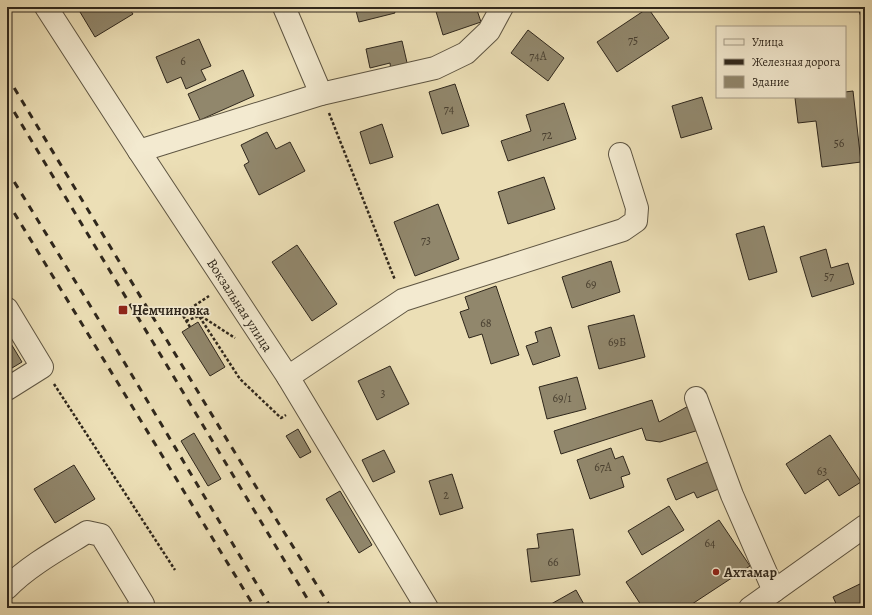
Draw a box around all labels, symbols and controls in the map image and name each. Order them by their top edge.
legend [716,26,846,98]
house number: 75 [628,32,638,48]
text: Улица [752,34,784,50]
house number: 74А [529,48,548,64]
house number: 6 [180,53,186,69]
text: Железная дорога [752,54,841,70]
text: Здание [752,74,789,90]
house number: 74 [444,101,455,117]
house number: 72 [542,127,553,143]
house number: 56 [834,135,845,151]
house number: 73 [421,232,431,248]
street label: Вокзальная улица [202,255,277,356]
house number: 57 [824,268,835,284]
house number: 69 [585,276,597,292]
place label: Немчиновка [132,301,210,320]
marker: Немчиновка [117,304,129,316]
house number: 68 [480,315,492,331]
house number: 69Б [608,334,626,350]
house number: 3 [381,385,386,401]
house number: 69/1 [552,390,572,406]
house number: 67А [594,459,613,475]
house number: 63 [817,463,827,479]
house number: 2 [443,487,449,503]
house number: 64 [705,535,716,551]
house number: 66 [547,554,559,570]
place label: Ахтамар [723,563,777,582]
marker: Ахтамар [711,567,721,577]

